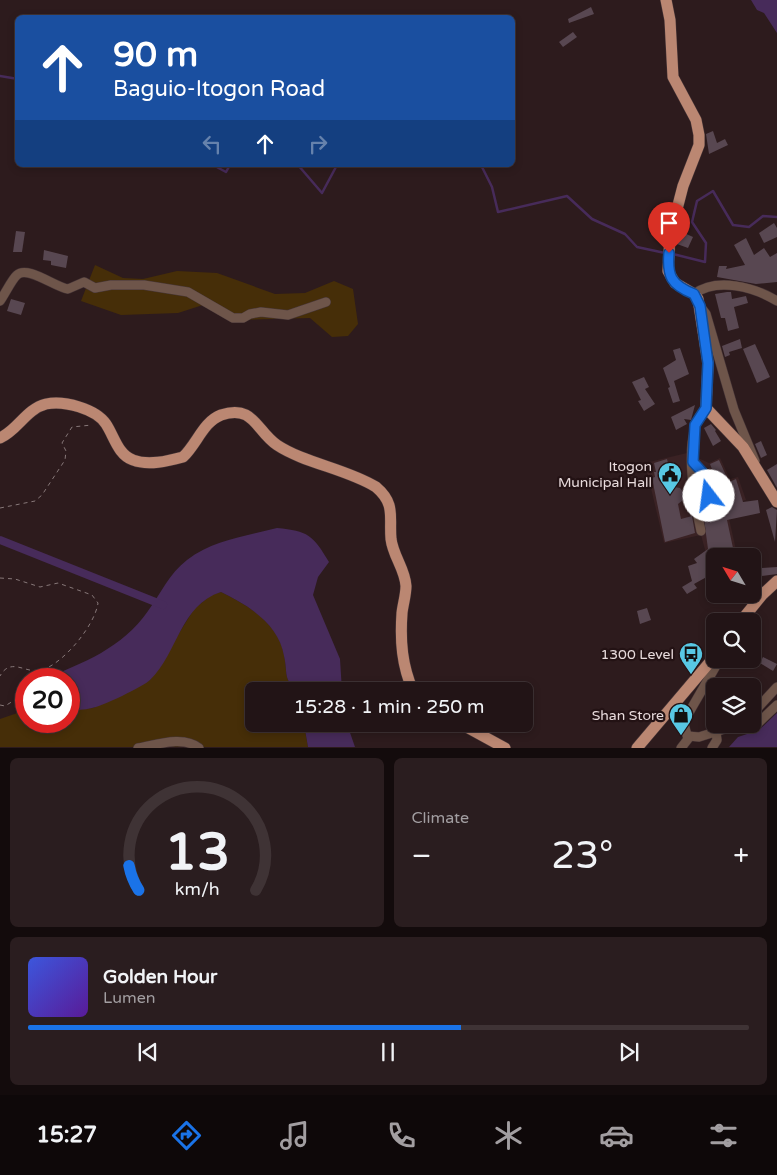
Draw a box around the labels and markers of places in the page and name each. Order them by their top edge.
pin [648,202,690,253]
place label: Itogon Municipal Hall [558,458,652,491]
public building icon: Itogon Municipal Hall [657,461,683,495]
bus stop icon: 1300 Level [678,641,704,675]
place label: 1300 Level [601,646,674,663]
shop icon: Shan Store [668,702,694,736]
place label: Shan Store [592,707,664,724]

